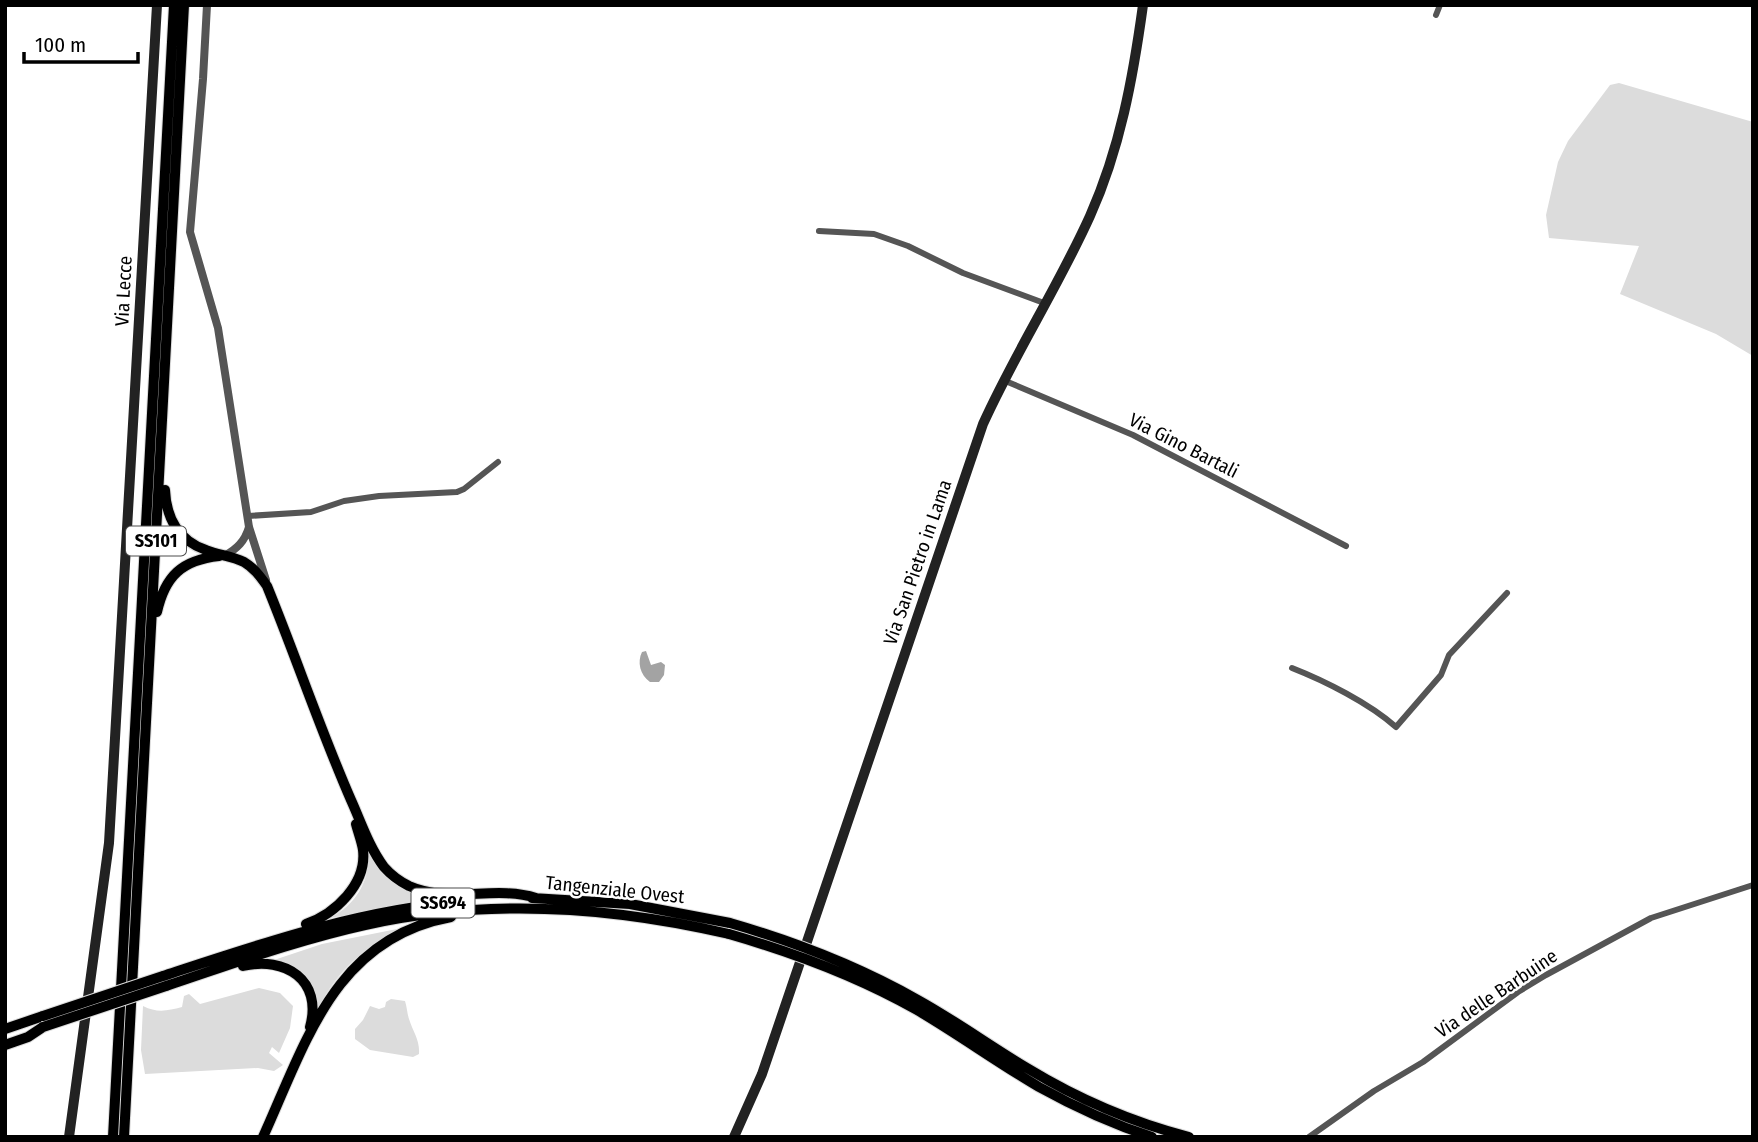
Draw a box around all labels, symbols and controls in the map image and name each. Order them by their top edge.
scale bar [24,21,138,65]
text: 100 m [35,32,86,58]
street label: Via Lecce [110,255,137,327]
street label: Via Gino Bartali [1125,408,1242,483]
street label: Via San Pietro in Lama [878,477,957,648]
road number: SS101 [126,526,186,556]
street label: Tangenziale Ovest [544,871,686,908]
road number: SS694 [412,888,474,918]
street label: Via delle Barbuine [1431,944,1562,1043]

